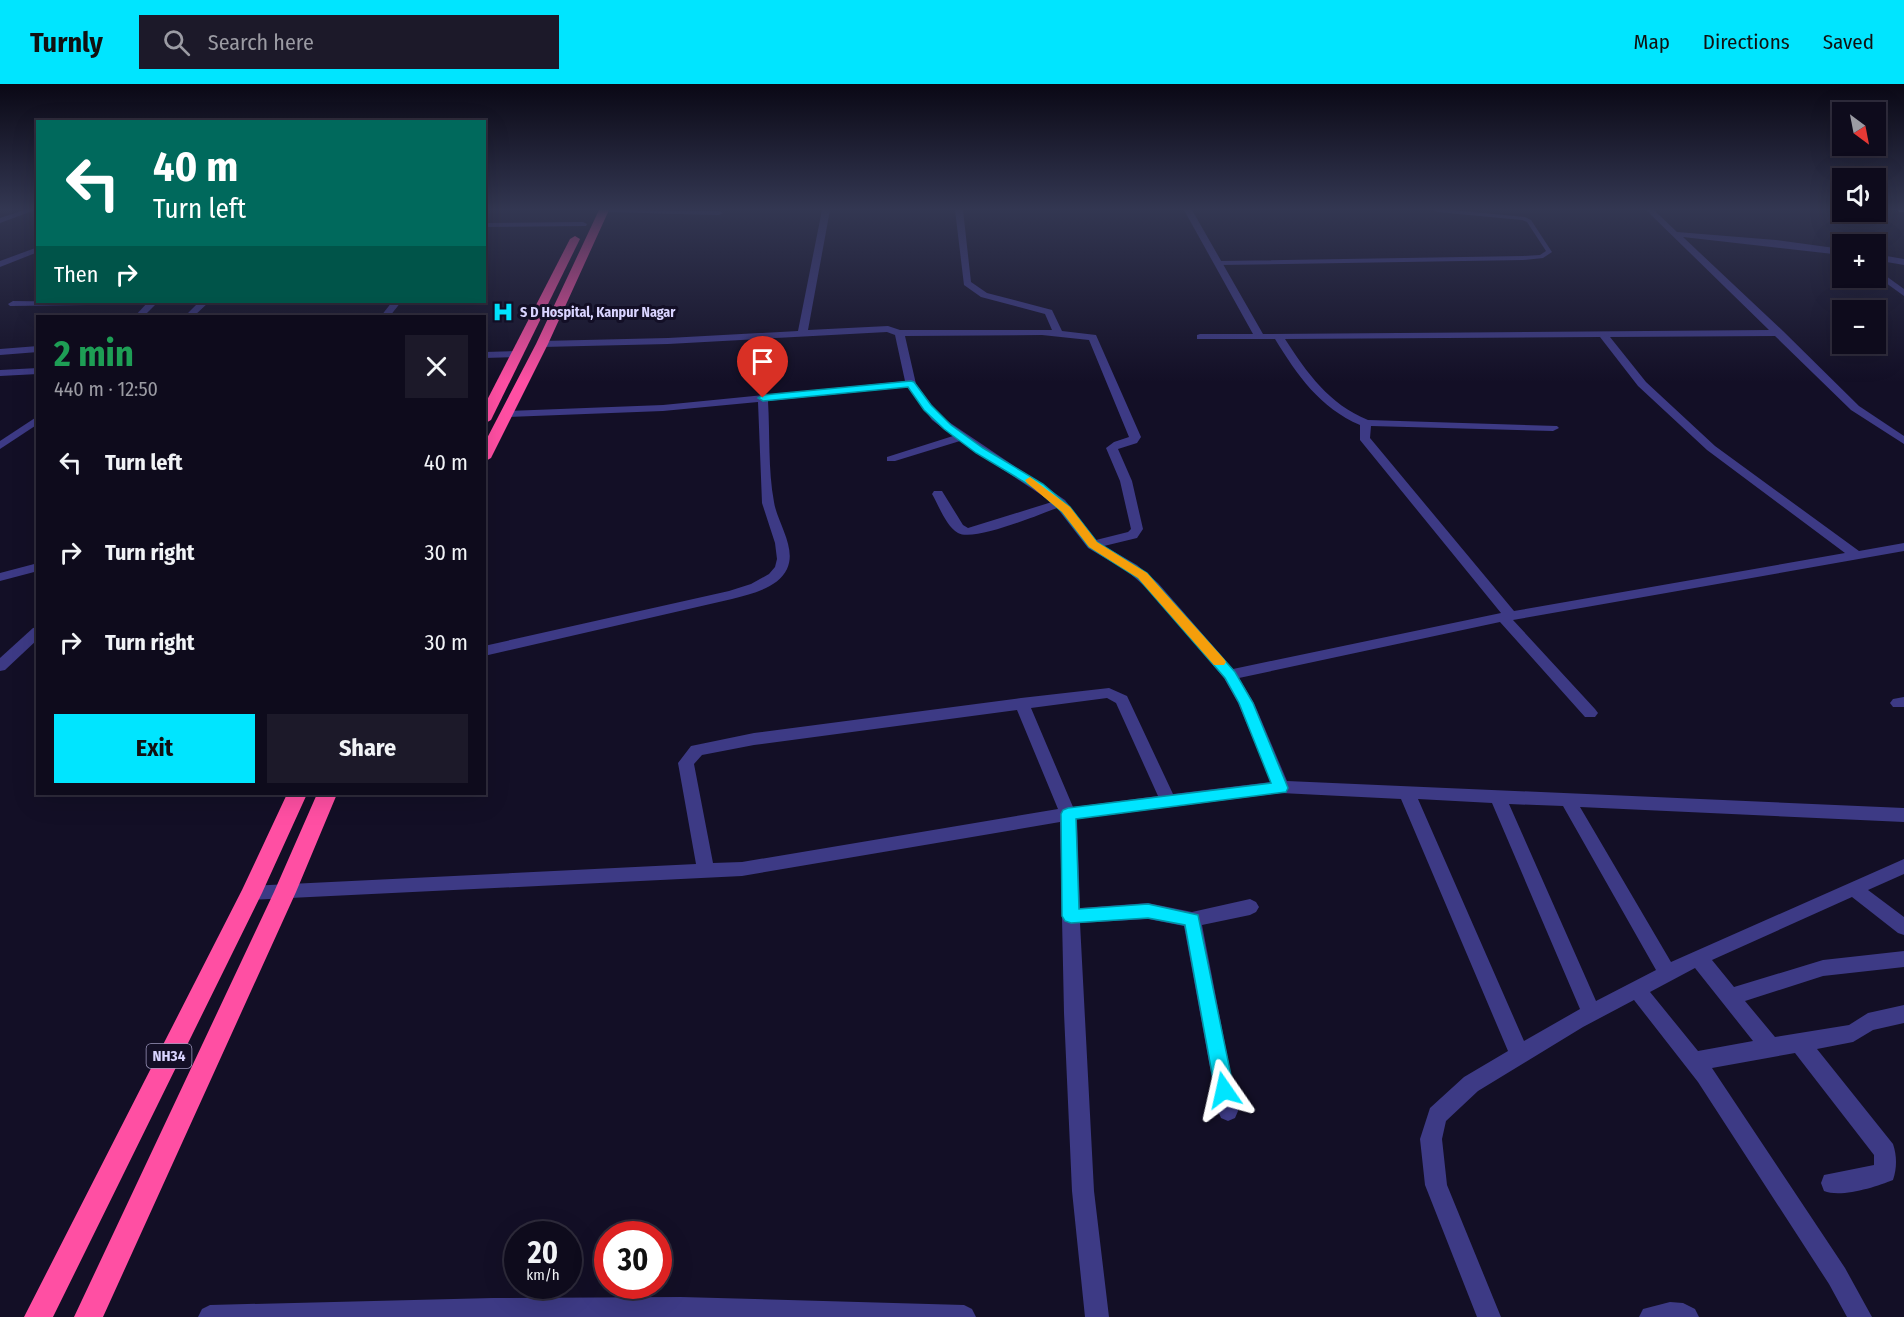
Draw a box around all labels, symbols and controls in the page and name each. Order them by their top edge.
search box [139,15,559,69]
text: Turnly [30,26,103,59]
icon: search [160,26,193,59]
text: Search here [208,29,314,56]
text: Map [1633,29,1670,55]
text: Directions [1703,29,1790,55]
text: Saved [1823,29,1874,55]
north arrow [1832,102,1886,156]
map controls [1832,102,1886,354]
text: 40 m [153,142,238,192]
icon: left [54,144,132,222]
button: sound [1832,168,1886,222]
text: Turn left [153,193,246,225]
button: + [1832,234,1886,288]
icon: right [110,258,143,291]
text: Then [54,261,98,288]
hospital icon: S D Hospital, Kanpur Nagar [491,300,515,324]
button: − [1832,300,1886,354]
place label: S D Hospital, Kanpur Nagar [520,304,676,321]
text: 2 min [54,332,134,376]
button: close [405,335,468,398]
pin [737,336,788,398]
icon: arrive [746,345,779,378]
text: 440 m · 12:50 [54,377,158,401]
icon: left [54,446,87,479]
text: Turn left [105,449,183,476]
text: 40 m [424,449,468,476]
icon: right [54,536,87,569]
text: Turn right [105,539,194,566]
text: 30 m [425,539,468,566]
icon: right [54,626,87,659]
text: Turn right [105,629,194,656]
text: 30 m [425,629,468,656]
button: Exit [54,714,255,783]
button: Share [267,714,468,783]
road number: NH34 [146,1044,192,1068]
position arrow [1192,1058,1256,1122]
speed limit sign: 30 [594,1221,672,1299]
text: 20 [528,1235,558,1271]
text: km/h [526,1266,560,1284]

